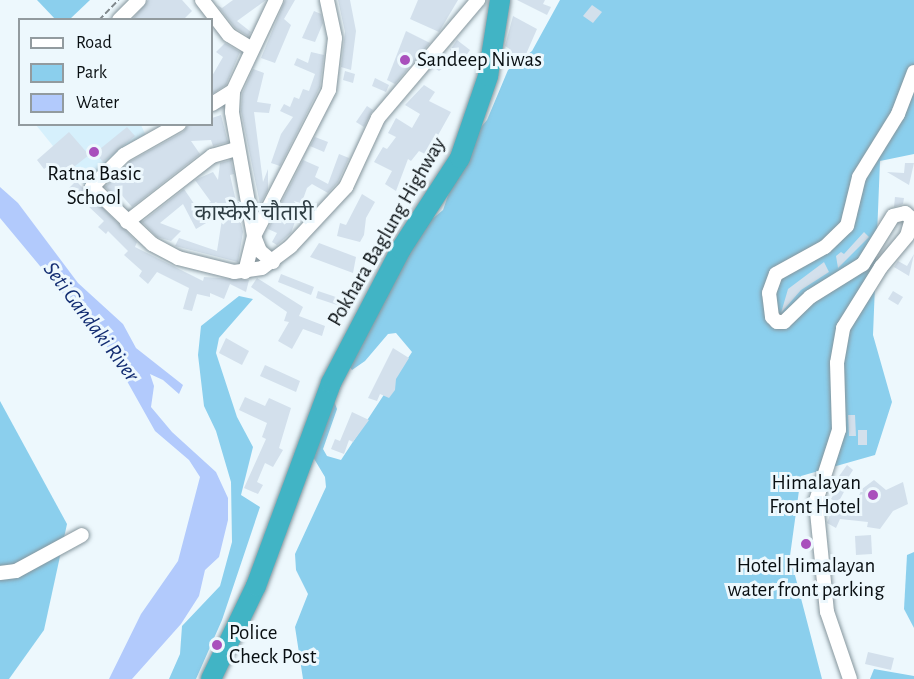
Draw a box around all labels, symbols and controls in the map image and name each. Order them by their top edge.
legend [18,18,213,126]
text: Road [76,34,112,52]
place label: Sandeep Niwas [417,47,542,73]
marker: Sandeep Niwas [398,53,412,67]
text: Park [76,64,107,82]
text: Water [76,94,119,112]
street label: Pokhara Baglung Highway [323,133,451,331]
marker: Ratna Basic School [87,145,101,159]
place label: Ratna Basic School [47,161,141,211]
district label: कास्केरी चौतारी [195,201,313,227]
water label: Seti Gandaki River [37,257,145,387]
place label: Himalayan Front Hotel [769,470,861,520]
marker: Himalayan Front Hotel [866,488,880,502]
marker: Hotel Himalayan water front parking [799,537,813,551]
place label: Hotel Himalayan water front parking [728,553,884,603]
place label: Police Check Post [229,620,316,670]
marker: Police Check Post [210,638,224,652]

